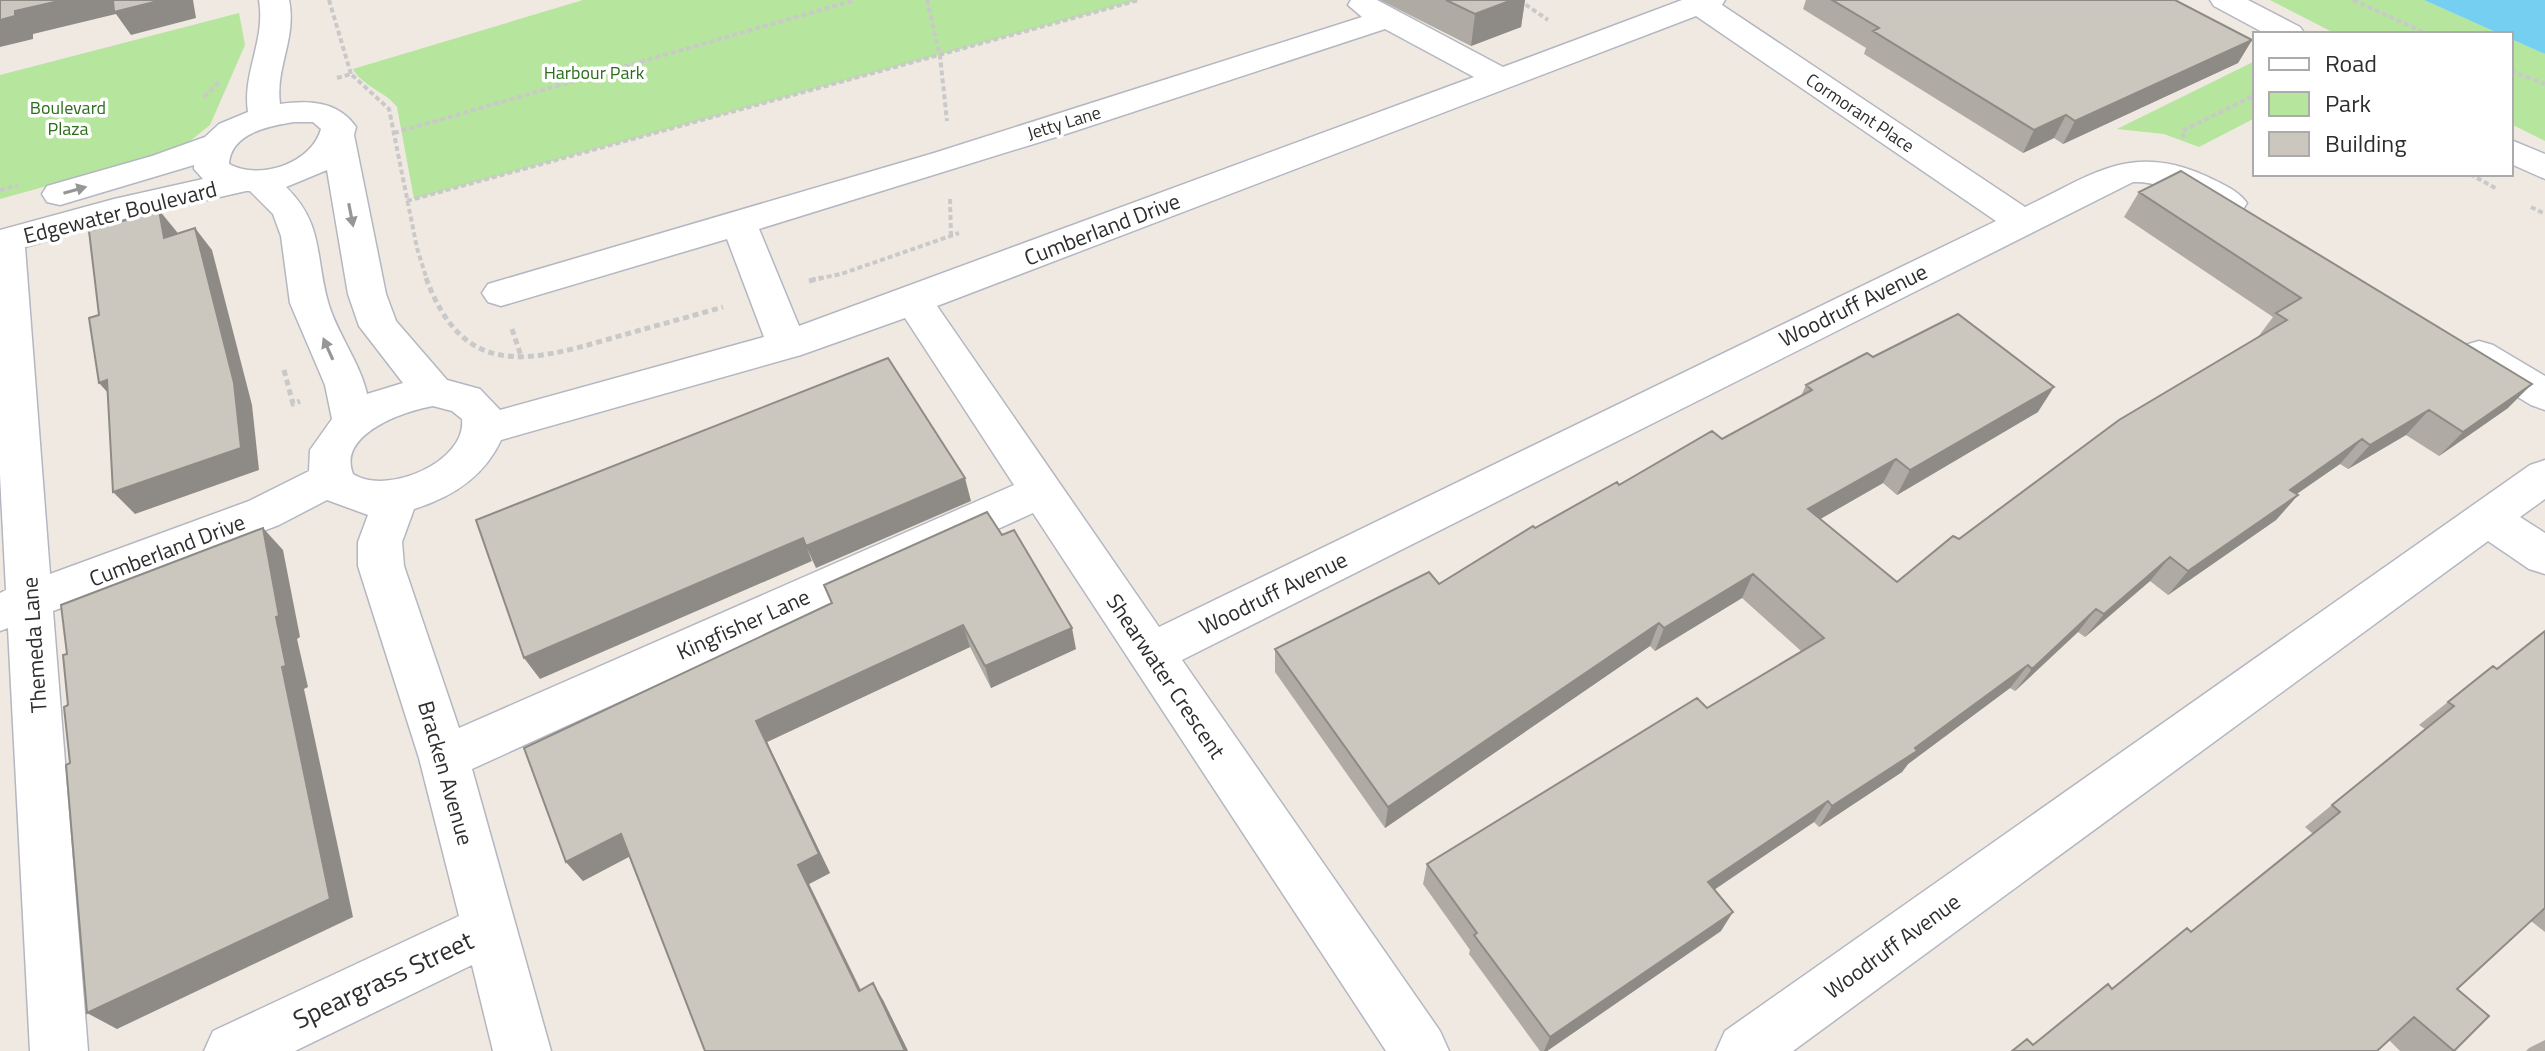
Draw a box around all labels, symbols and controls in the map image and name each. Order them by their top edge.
legend [2253,32,2513,176]
text: Road [2325,45,2377,81]
park label: Harbour Park [544,59,645,86]
street label: Cormorant Place [1801,66,1920,159]
text: Park [2325,85,2371,121]
park label: Boulevard Plaza [30,94,106,142]
street label: Jetty Lane [1024,99,1104,147]
text: Building [2325,125,2407,161]
street label: Edgewater Boulevard [20,172,220,252]
one-way arrow [63,183,87,196]
street label: Cumberland Drive [1019,184,1185,274]
one-way arrow [346,202,358,227]
street label: Woodruff Avenue [1773,254,1933,356]
one-way arrow [322,338,335,361]
street label: Cumberland Drive [84,505,250,595]
street label: Woodruff Avenue [1193,542,1353,644]
street label: Themeda Lane [12,576,56,714]
street label: Kingfisher Lane [671,579,815,669]
street label: Shearwater Crescent [1098,586,1234,766]
street label: Bracken Avenue [409,697,483,849]
street label: Woodruff Avenue [1817,885,1967,1007]
street label: Speargrass Street [286,921,479,1038]

